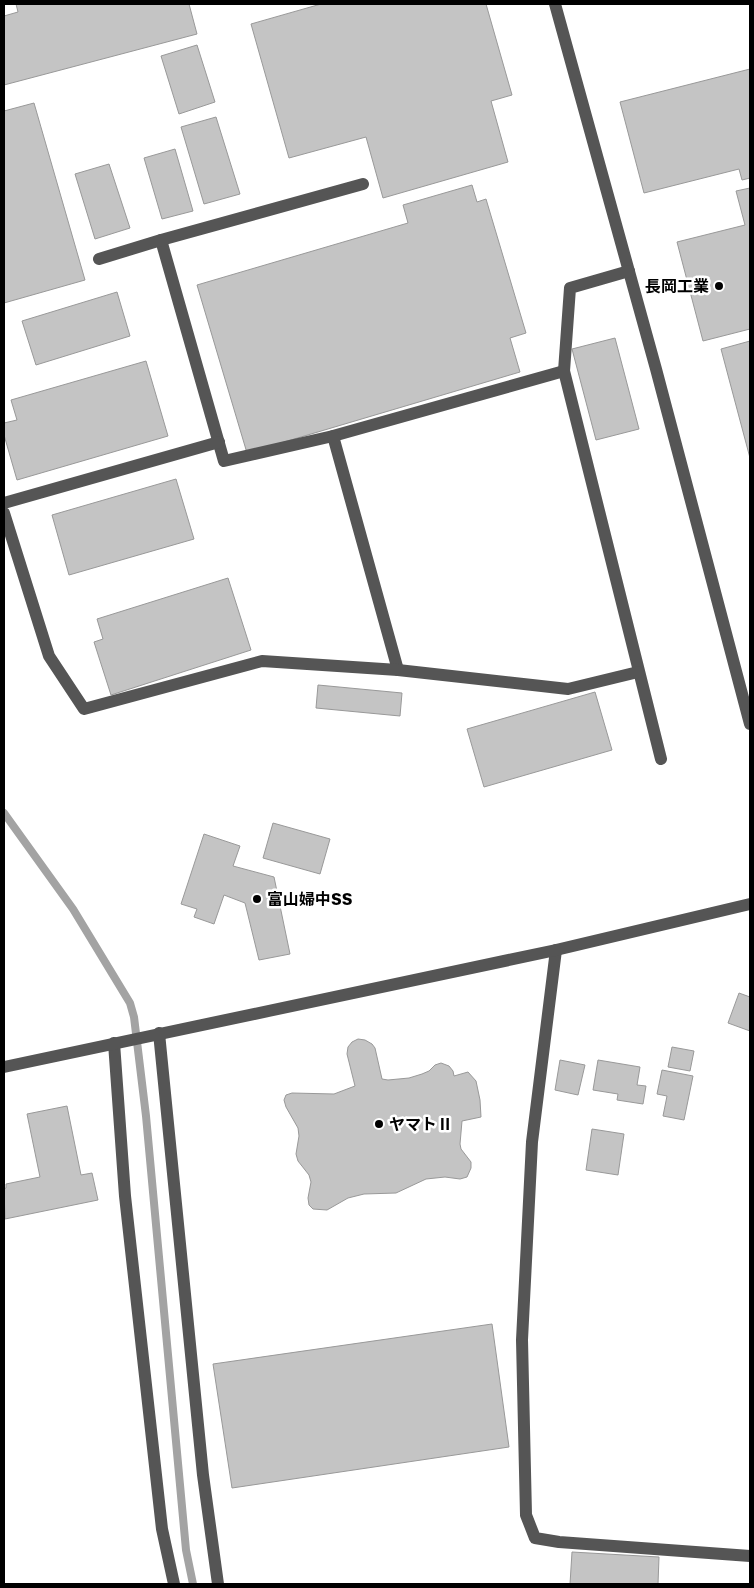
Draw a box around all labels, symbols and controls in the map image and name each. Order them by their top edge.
place label: 長岡工業 [645,276,709,296]
marker: 長岡工業 [713,280,725,292]
place label: 富山婦中SS [267,889,353,909]
marker: 富山婦中SS [251,893,263,905]
place label: ヤマトⅡ [389,1114,453,1134]
marker: ヤマトⅡ [373,1118,385,1130]

